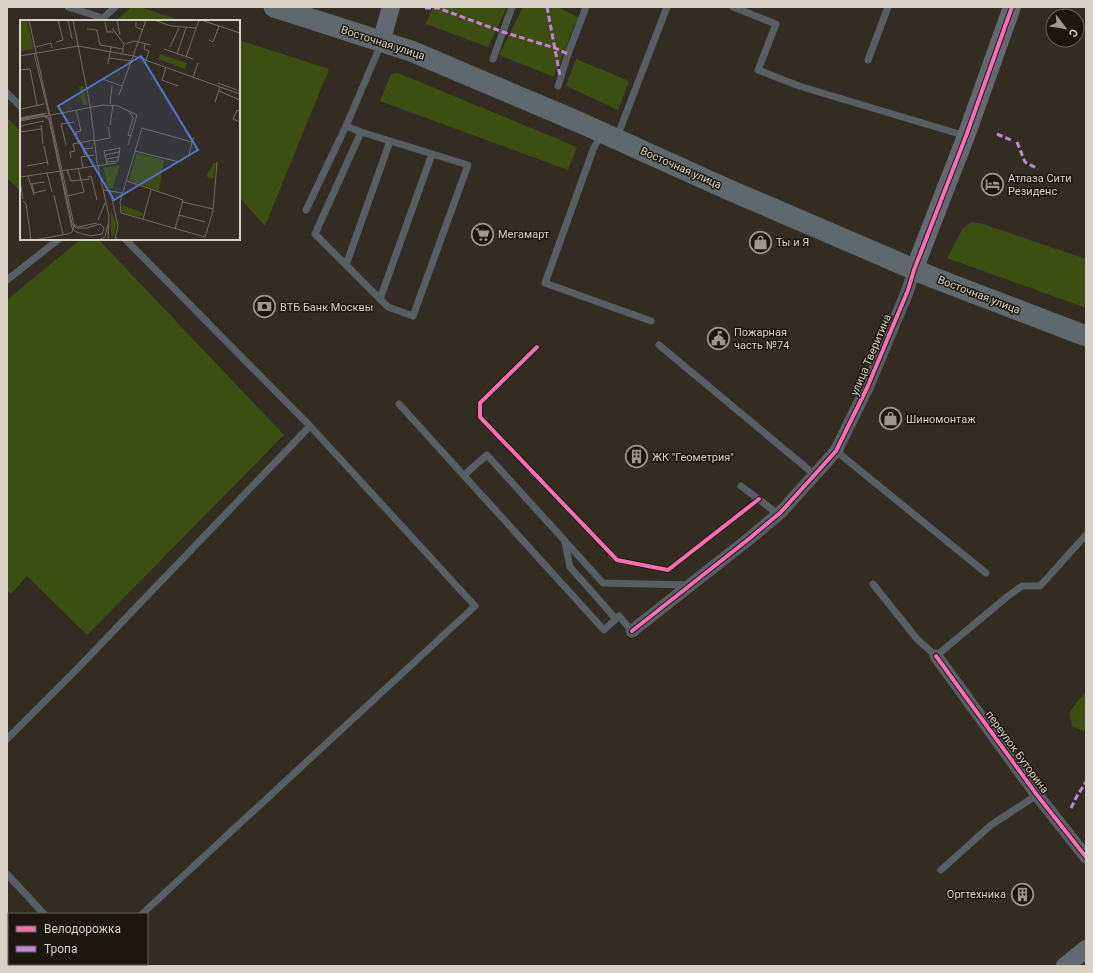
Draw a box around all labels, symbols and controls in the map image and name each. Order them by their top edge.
north arrow [1045,8,1085,48]
inset map [20,20,240,240]
street label: Восточная улица [339,23,427,63]
text: С [1066,26,1081,39]
street label: Восточная улица [638,144,724,192]
hotel icon: Атлаза Сити Резиденс [979,171,1005,197]
place label: Атлаза Сити Резиденс [1008,172,1072,198]
supermarket icon: Мегамарт [469,221,495,247]
place label: Мегамарт [498,228,550,241]
shop icon: Ты и Я [747,229,773,255]
place label: Ты и Я [776,236,809,249]
street label: Восточная улица [936,273,1022,317]
bank icon: ВТБ Банк Москвы [252,294,278,320]
place label: ВТБ Банк Москвы [280,301,373,314]
street label: улица Тверитина [848,312,894,398]
public building icon: Пожарная часть №74 [705,325,731,351]
place label: Пожарная часть №74 [734,326,789,352]
shop icon: Шиномонтаж [878,406,904,432]
place label: Шиномонтаж [906,413,976,426]
building icon: ЖК "Геометрия" [624,444,650,470]
place label: ЖК "Геометрия" [652,451,734,464]
street label: переулок Буторина [983,708,1051,796]
building icon: Оргтехника [1009,881,1035,907]
place label: Оргтехника [947,888,1006,901]
legend [8,913,148,965]
text: Велодорожка [44,922,121,936]
text: Тропа [44,942,78,956]

